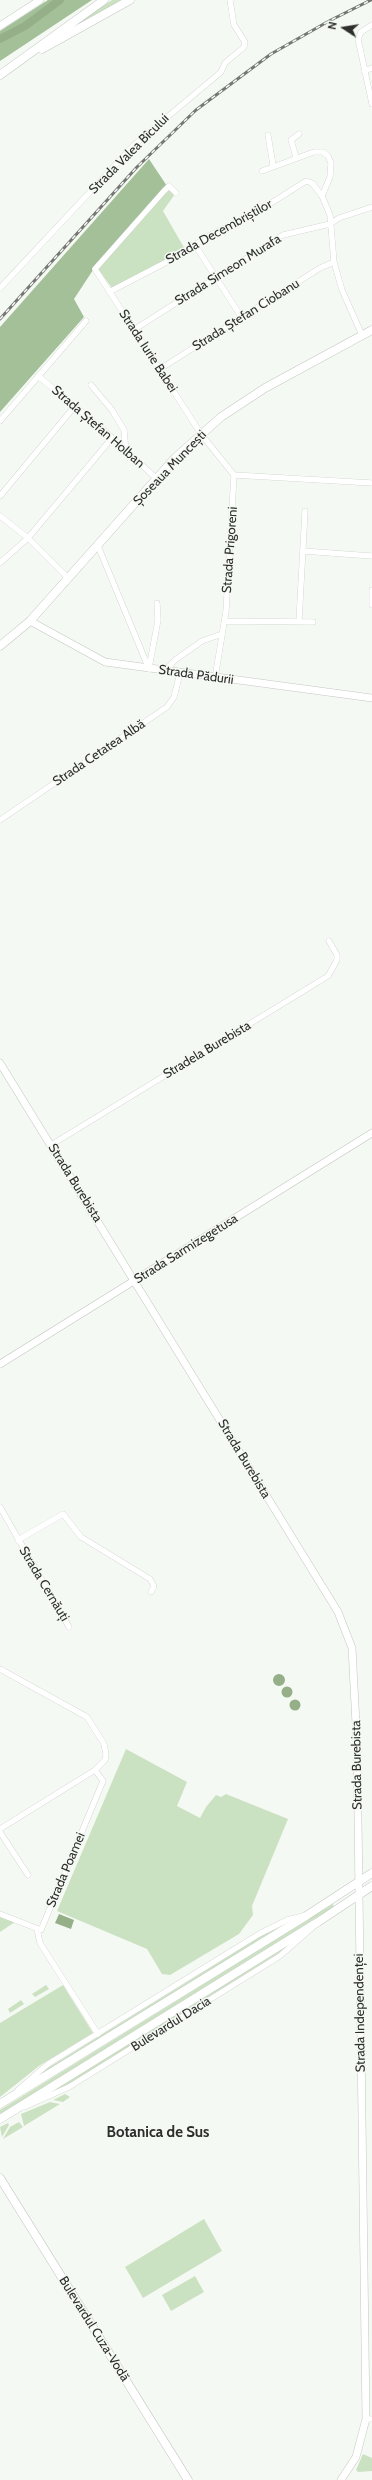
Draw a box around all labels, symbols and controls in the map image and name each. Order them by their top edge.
north arrow [324,8,364,48]
text: N [325,20,340,31]
street label: Strada Valea Bîcului [86,111,172,197]
street label: Strada Decembriștilor [163,196,275,268]
street label: Strada Simeon Murafa [172,231,284,309]
street label: Strada Ștefan Ciobanu [189,276,303,354]
street label: Strada Iurie Babei [115,307,181,395]
street label: Strada Ștefan Holban [49,383,147,471]
street label: Șoseaua Muncești [130,427,210,509]
street label: Strada Prigoreni [219,506,241,594]
street label: Strada Pădurii [158,662,234,688]
street label: Strada Cetatea Albă [50,716,148,790]
street label: Stradela Burebista [160,1018,254,1082]
street label: Strada Burebista [45,1141,105,1225]
street label: Strada Sarmizegetusa [131,1211,241,1287]
street label: Strada Burebista [214,1417,274,1501]
street label: Strada Cernăuți [16,1544,72,1624]
street label: Strada Burebista [348,1720,366,1810]
street label: Strada Poamei [43,1830,89,1910]
street label: Strada Independenței [351,1953,369,2073]
street label: Bulevardul Dacia [128,1993,214,2055]
district label: Botanica de Sus [107,2124,209,2142]
street label: Bulevardul Cuza-Vodă [55,2274,133,2384]

